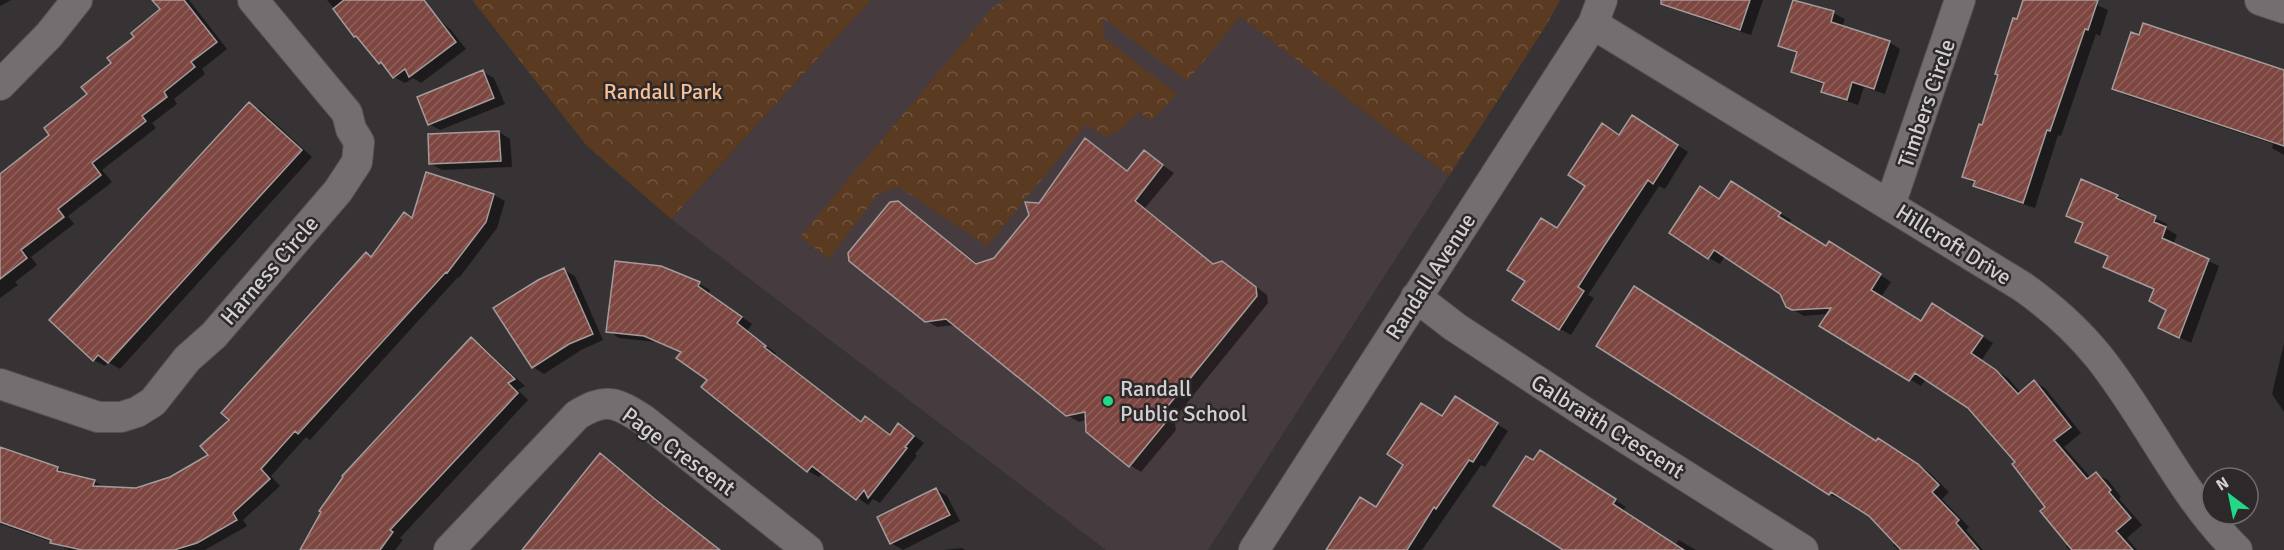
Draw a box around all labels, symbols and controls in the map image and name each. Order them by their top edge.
street label: Timbers Circle [1892,35,1961,171]
park label: Randall Park [604,78,722,105]
street label: Hillcroft Drive [1891,198,2016,291]
street label: Randall Avenue [1380,208,1481,345]
street label: Harness Circle [215,210,324,330]
street label: Galbraith Crescent [1526,368,1690,485]
place label: Randall Public School [1120,375,1247,427]
marker: Randall Public School [1101,394,1115,408]
street label: Page Crescent [617,401,741,502]
north arrow [2200,466,2260,526]
text: N [2213,473,2233,496]

